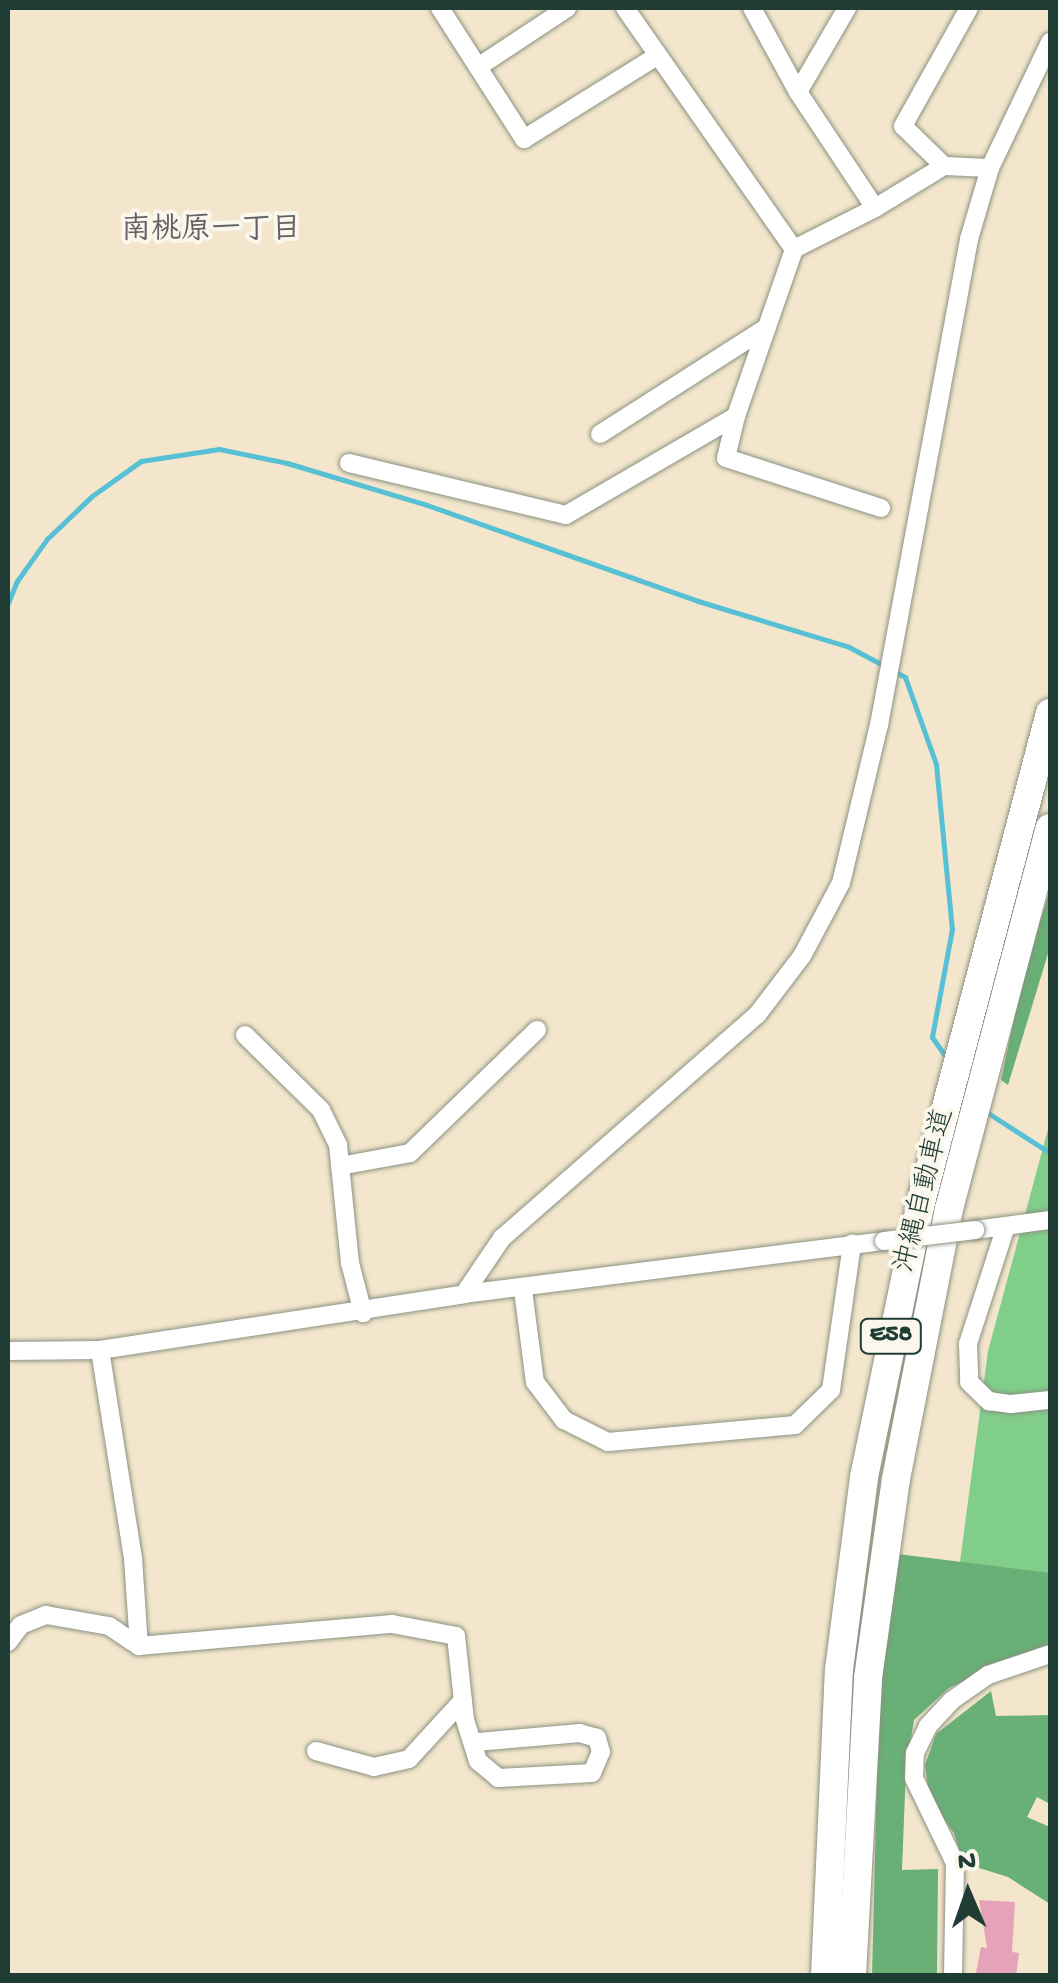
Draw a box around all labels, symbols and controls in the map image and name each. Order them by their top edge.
district label: 南桃原一丁目 [121,214,301,250]
street label: 沖縄自動車道 [889,1105,963,1277]
road number: E58 [858,1316,924,1356]
north arrow [918,1843,1018,1943]
text: N [957,1846,977,1879]

